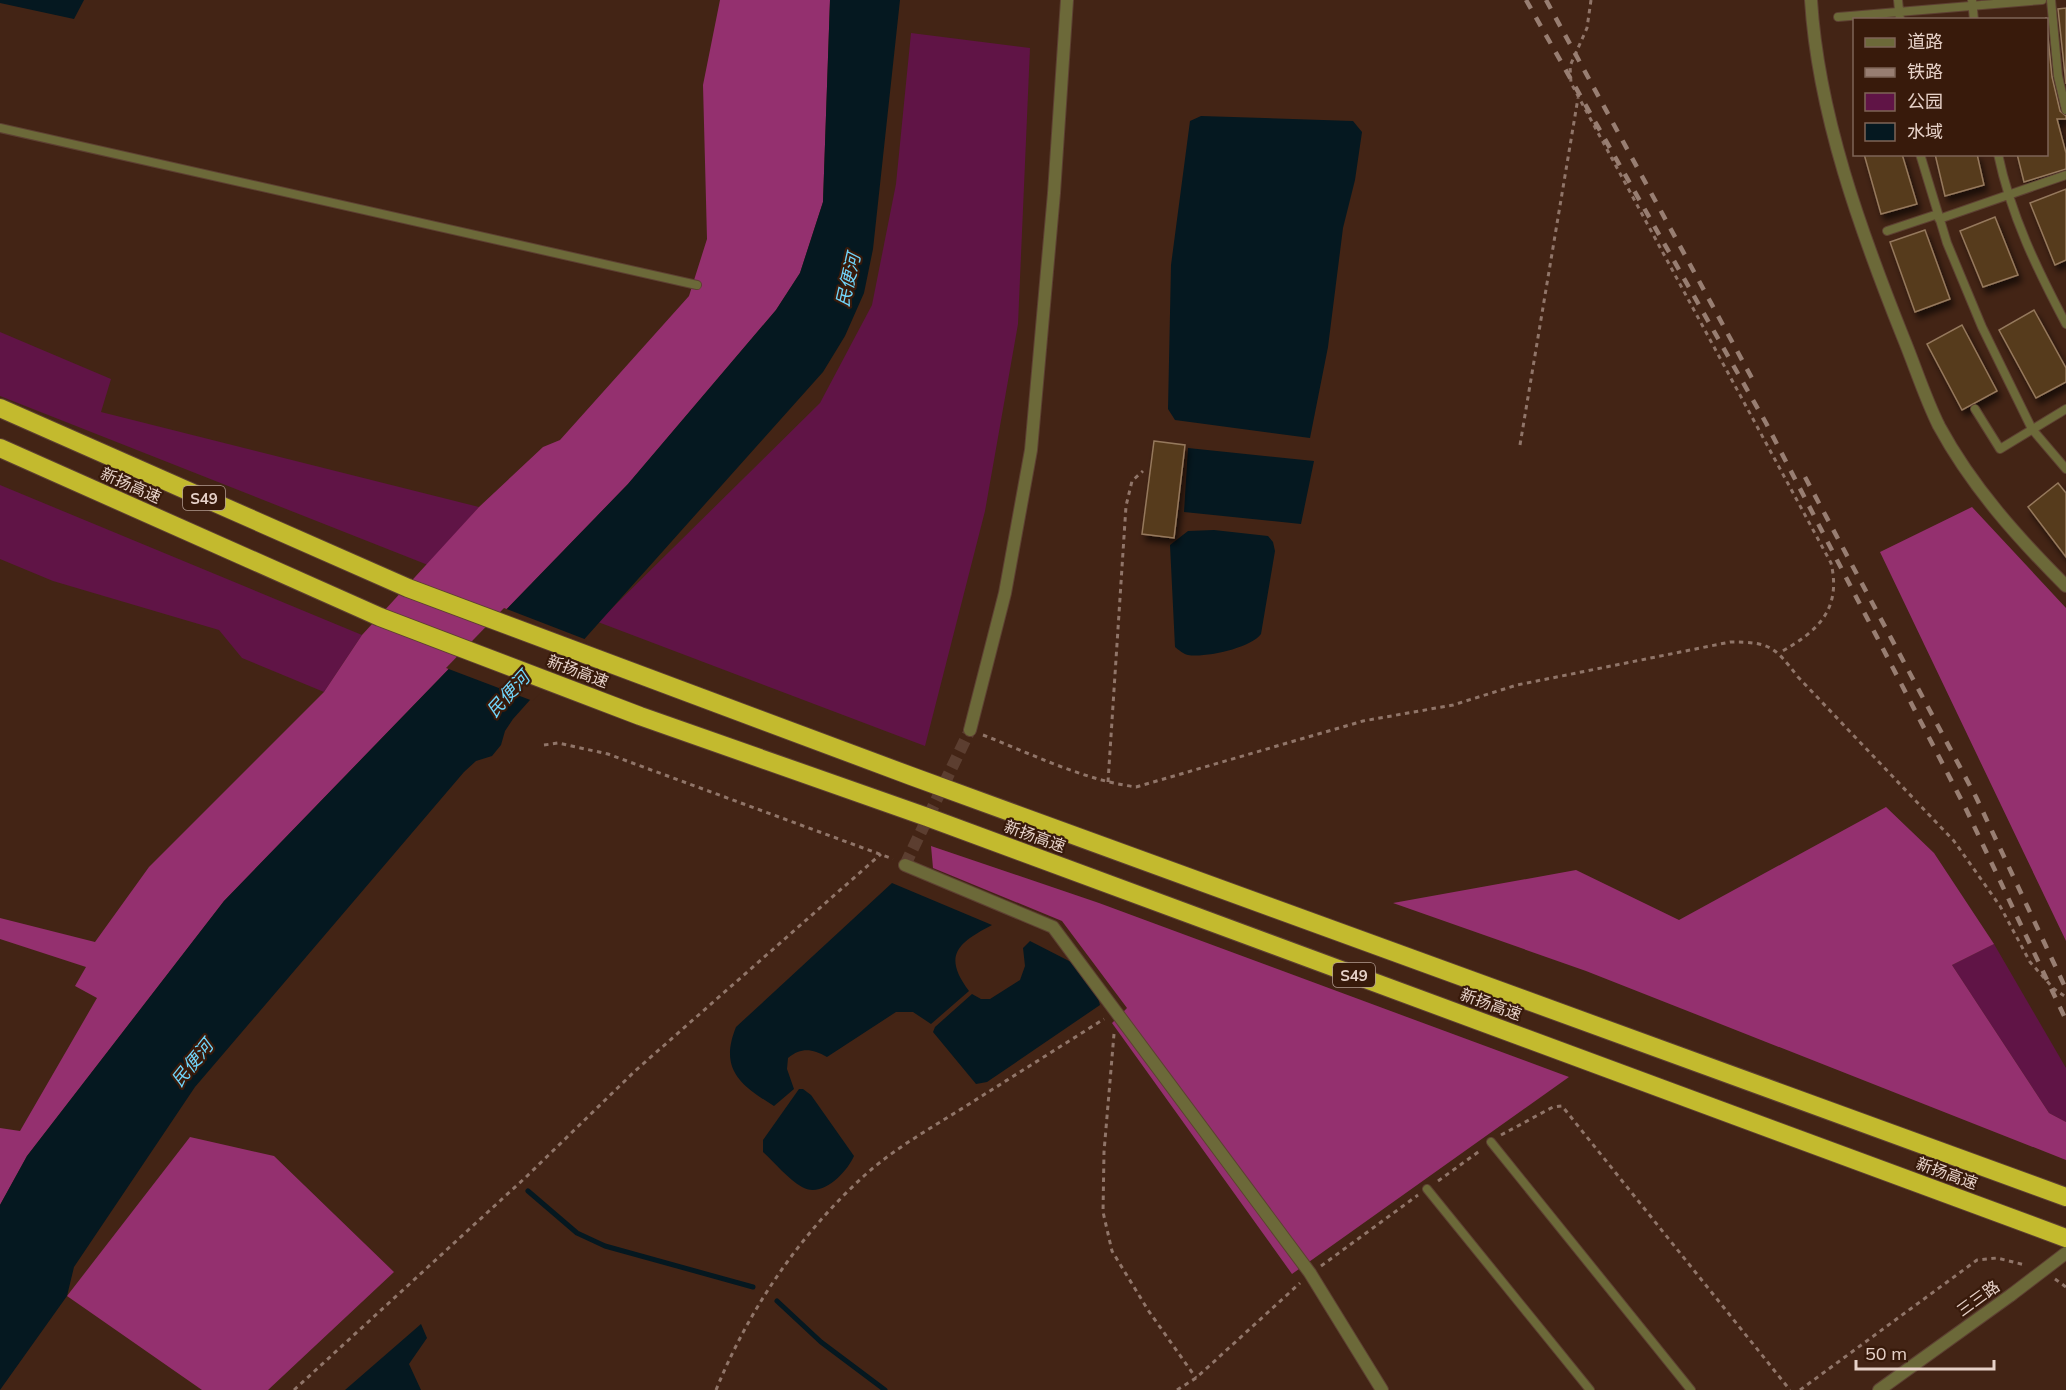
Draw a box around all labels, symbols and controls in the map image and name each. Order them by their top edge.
legend [1853,18,2048,156]
text: 道路 [1907,30,1943,53]
text: 铁路 [1907,60,1943,83]
text: 公园 [1907,90,1943,113]
text: 水域 [1907,120,1943,143]
water label: 民便河 [831,248,866,309]
street label: 新扬高速 [98,463,164,507]
road number: S49 [183,486,225,510]
street label: 新扬高速 [545,650,611,692]
water label: 民便河 [481,664,537,722]
street label: 新扬高速 [1002,816,1068,856]
road number: S49 [1333,963,1375,987]
street label: 新扬高速 [1458,984,1524,1024]
water label: 民便河 [166,1032,220,1091]
street label: 新扬高速 [1914,1153,1980,1193]
street label: 三三路 [1953,1276,2003,1320]
scale bar [1856,1333,1994,1371]
text: 50 m [1865,1342,1907,1365]

